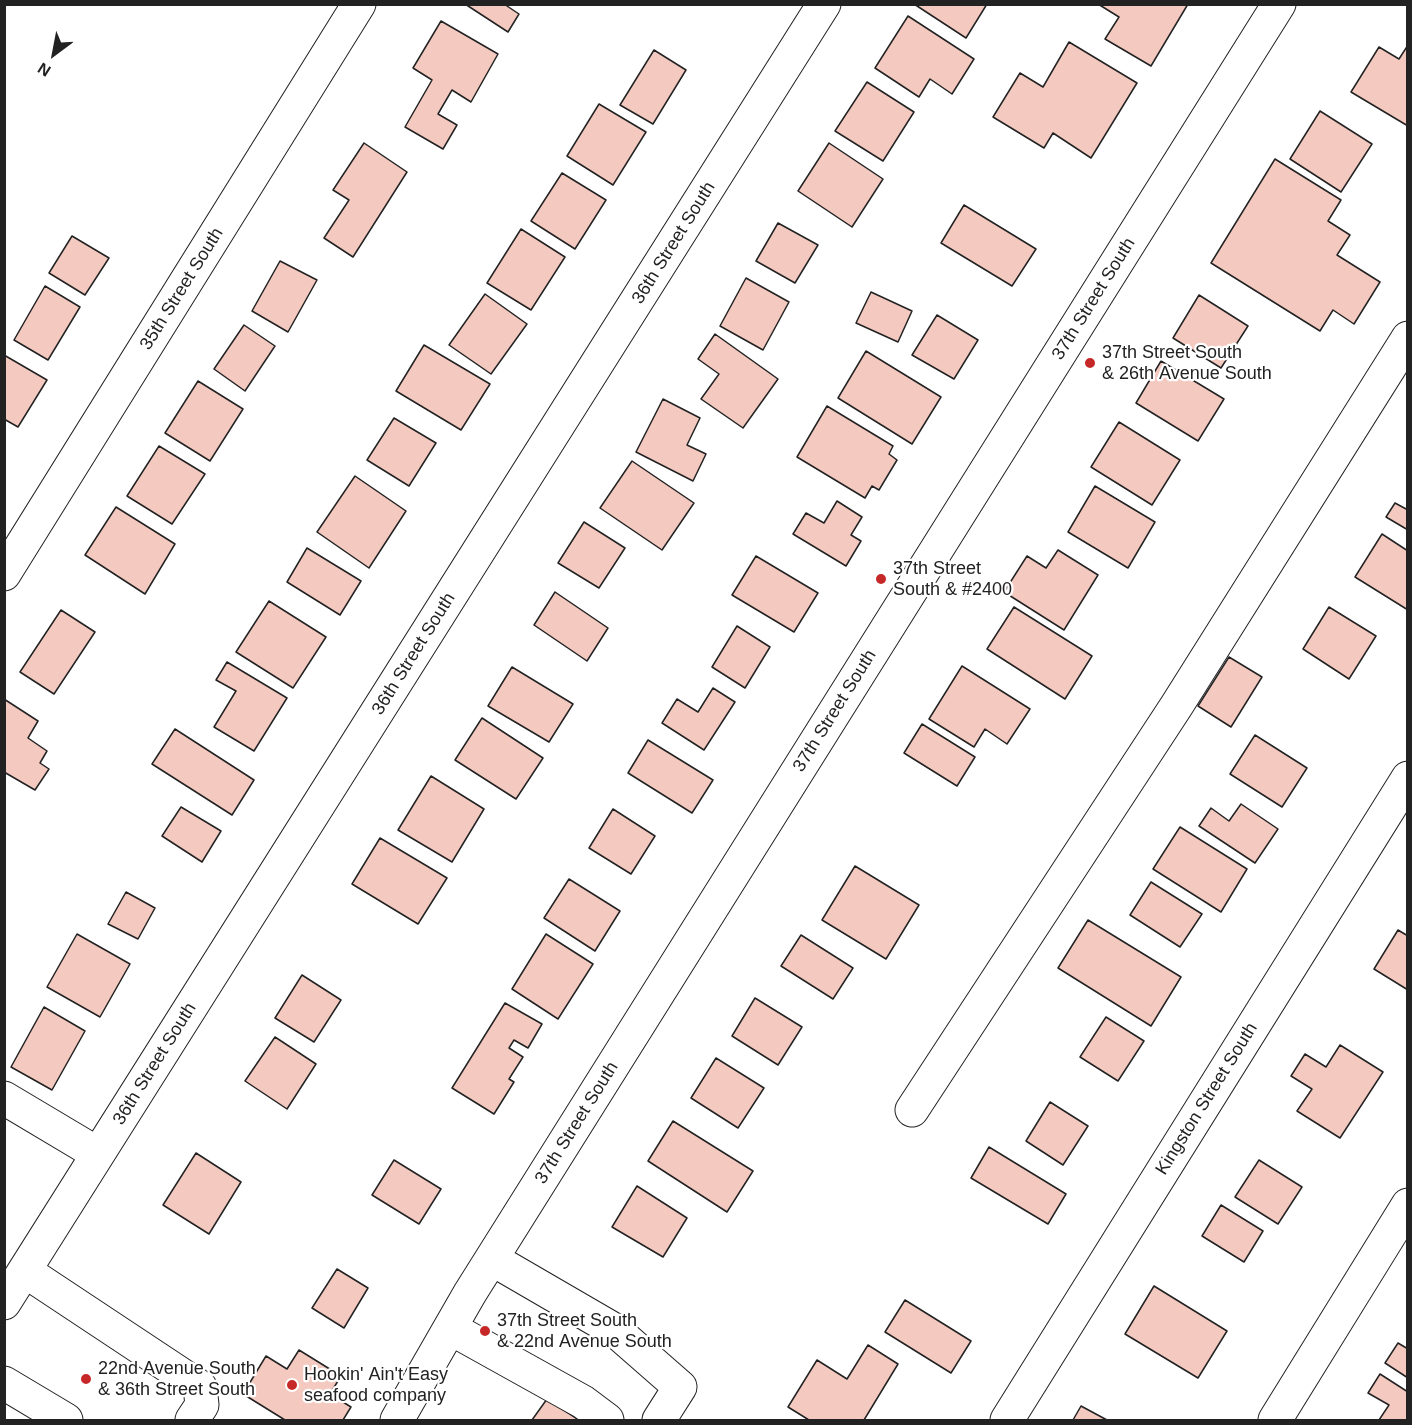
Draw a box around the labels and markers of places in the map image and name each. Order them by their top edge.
place label: 37th Street South & 26th Avenue South [1102,342,1272,385]
marker: 37th Street South & 26th Avenue South [1083,356,1097,370]
place label: 37th Street South & #2400 [893,558,1012,600]
marker: 37th Street South & #2400 [874,572,888,586]
place label: 37th Street South & 22nd Avenue South [497,1310,672,1352]
marker: 37th Street South & 22nd Avenue South [478,1324,492,1338]
place label: 22nd Avenue South & 36th Street South [98,1358,256,1400]
place label: Hookin' Ain't Easy seafood company [304,1364,448,1406]
marker: 22nd Avenue South & 36th Street South [79,1372,93,1386]
marker: Hookin' Ain't Easy seafood company [285,1378,299,1392]

